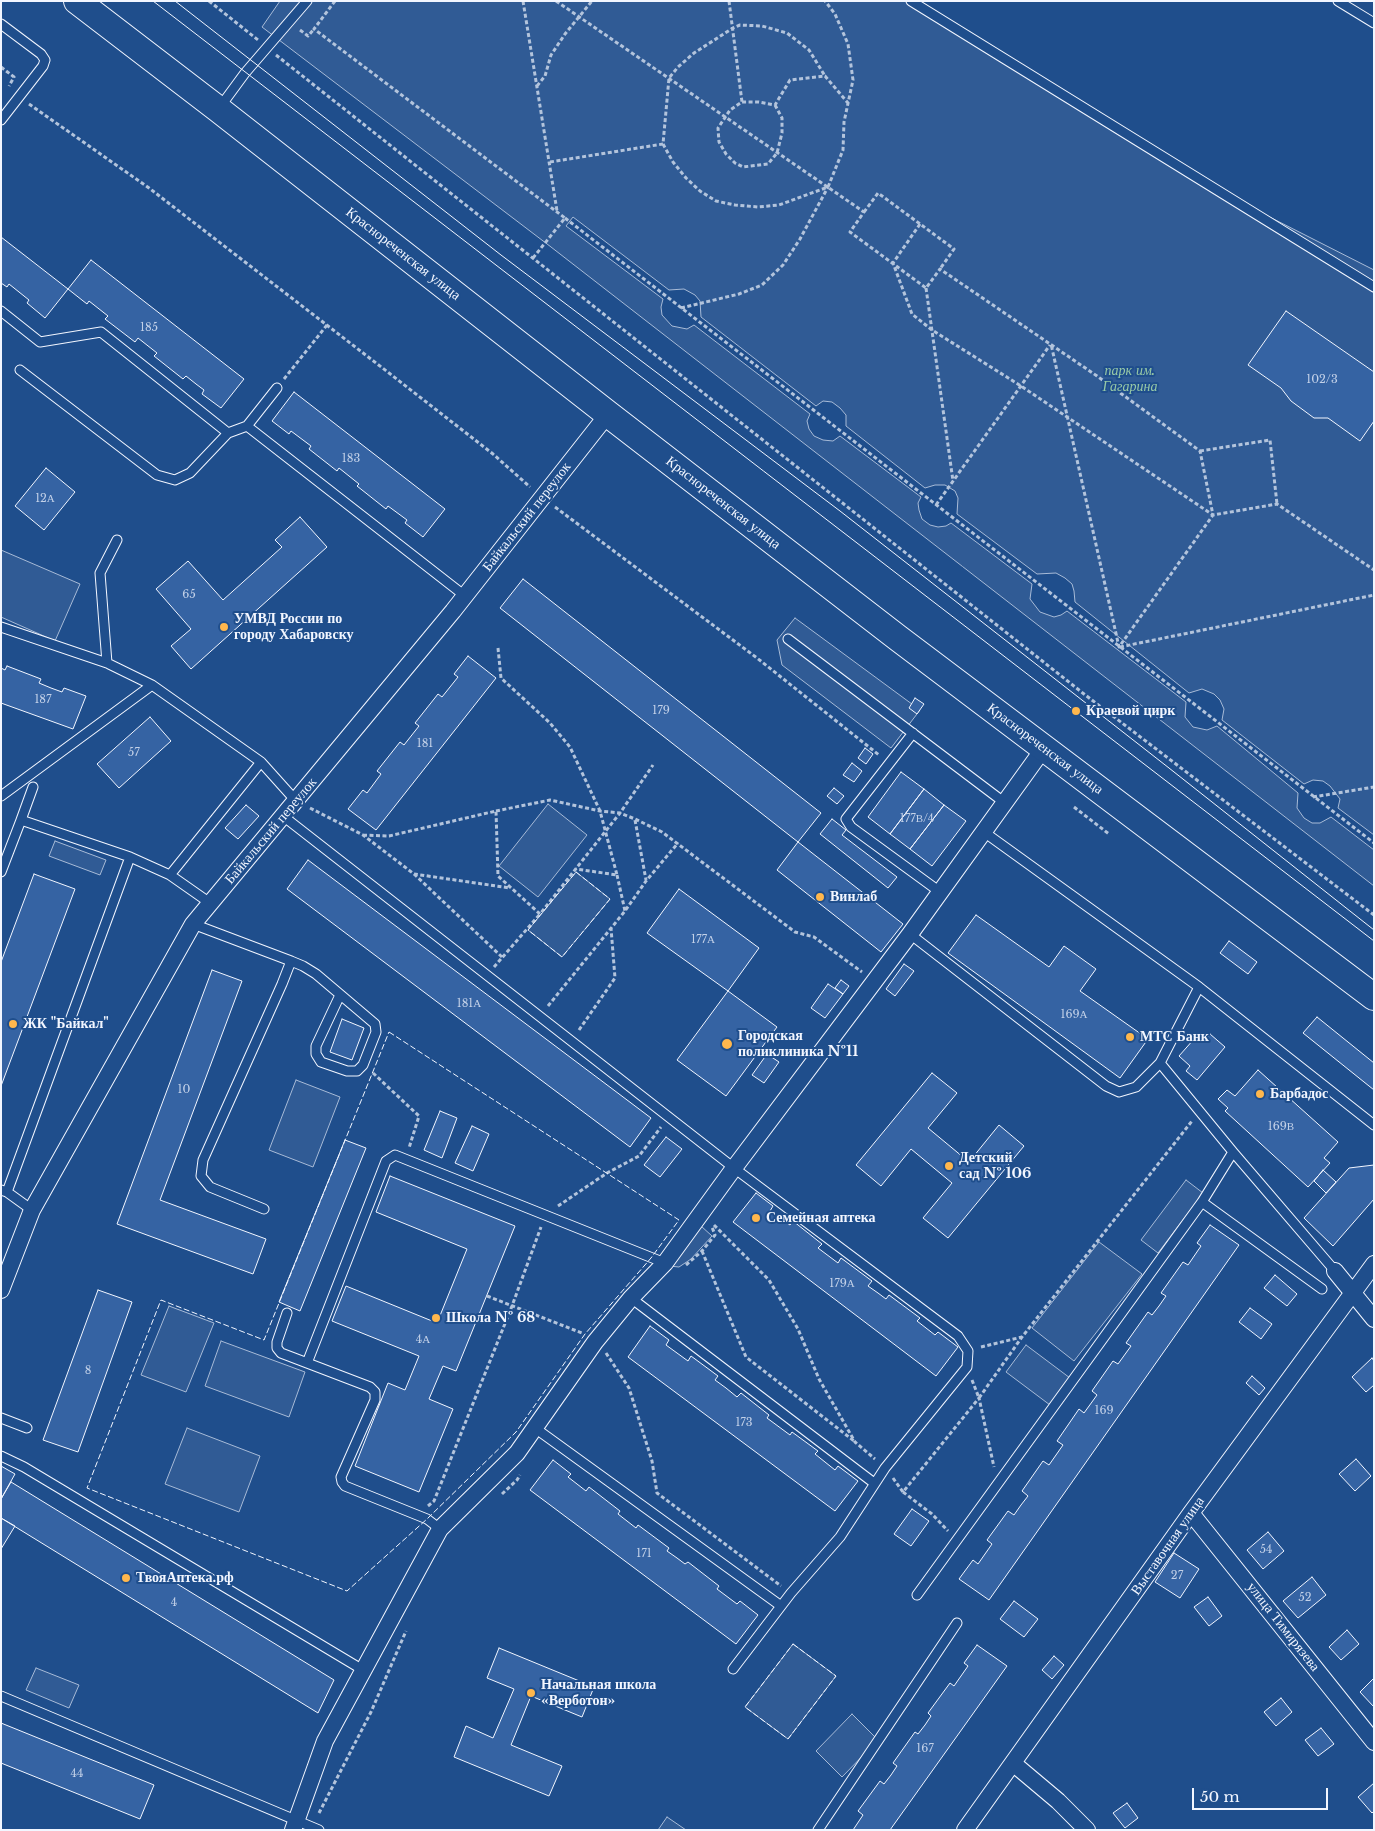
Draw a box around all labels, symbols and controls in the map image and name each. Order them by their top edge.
street label: Краснореченская улица [342,204,464,304]
house number: 185 [140,321,158,335]
park label: парк им. Гагарина [1102,363,1158,396]
house number: 102/3 [1306,373,1338,387]
house number: 183 [342,452,360,466]
street label: Краснореченская улица [662,453,784,553]
street label: Байкальский переулок [479,459,575,575]
house number: 12А [35,492,55,506]
house number: 65 [182,588,196,602]
place label: УМВД России по городу Хабаровску [234,611,354,644]
marker: УМВД России по городу Хабаровску [218,621,230,633]
house number: 187 [34,693,52,707]
street label: Краснореченская улица [984,700,1106,798]
place label: Краевой цирк [1086,703,1175,719]
house number: 179 [652,704,670,718]
marker: Краевой цирк [1070,705,1082,717]
house number: 181 [417,737,433,751]
house number: 57 [128,746,140,760]
street label: Байкальский переулок [222,774,320,888]
house number: 177В/4 [900,812,934,826]
place label: Винлаб [830,889,877,905]
marker: Винлаб [814,891,826,903]
house number: 177А [691,933,715,947]
house number: 181А [457,997,481,1011]
house number: 169А [1061,1008,1087,1022]
place label: ЖК "Байкал" [23,1016,109,1032]
marker: ЖК "Байкал" [7,1018,19,1030]
place label: Городская поликлиника №11 [738,1028,858,1060]
place label: МТС Банк [1140,1029,1209,1045]
marker: МТС Банк [1124,1031,1136,1043]
marker: Городская поликлиника №11 [720,1037,734,1051]
house number: 10 [178,1083,190,1097]
place label: Барбадос [1270,1086,1328,1102]
marker: Барбадос [1254,1088,1266,1100]
house number: 169В [1268,1120,1294,1134]
place label: Детский сад № 106 [959,1150,1032,1182]
marker: Детский сад № 106 [943,1160,955,1172]
place label: Семейная аптека [766,1210,876,1226]
marker: Семейная аптека [750,1212,762,1224]
house number: 179А [829,1277,855,1291]
place label: Школа № 68 [446,1310,535,1326]
marker: Школа № 68 [430,1312,442,1324]
house number: 4А [416,1333,430,1347]
house number: 8 [85,1364,91,1378]
house number: 169 [1094,1404,1114,1418]
house number: 173 [735,1416,753,1430]
street label: Выставочная улица [1128,1494,1208,1598]
house number: 54 [1260,1543,1272,1557]
house number: 171 [636,1547,652,1561]
house number: 27 [1171,1569,1183,1583]
place label: ТвояАптека.рф [136,1570,234,1586]
marker: ТвояАптека.рф [120,1572,132,1584]
street label: улица Тимирязева [1243,1579,1323,1675]
house number: 52 [1298,1591,1312,1605]
house number: 4 [171,1596,177,1610]
place label: Начальная школа «Верботон» [541,1677,656,1710]
marker: Начальная школа «Верботон» [525,1687,537,1699]
house number: 167 [916,1742,934,1756]
house number: 44 [71,1767,83,1781]
scale bar [1195,1778,1331,1810]
text: 50 m [1200,1787,1240,1806]

